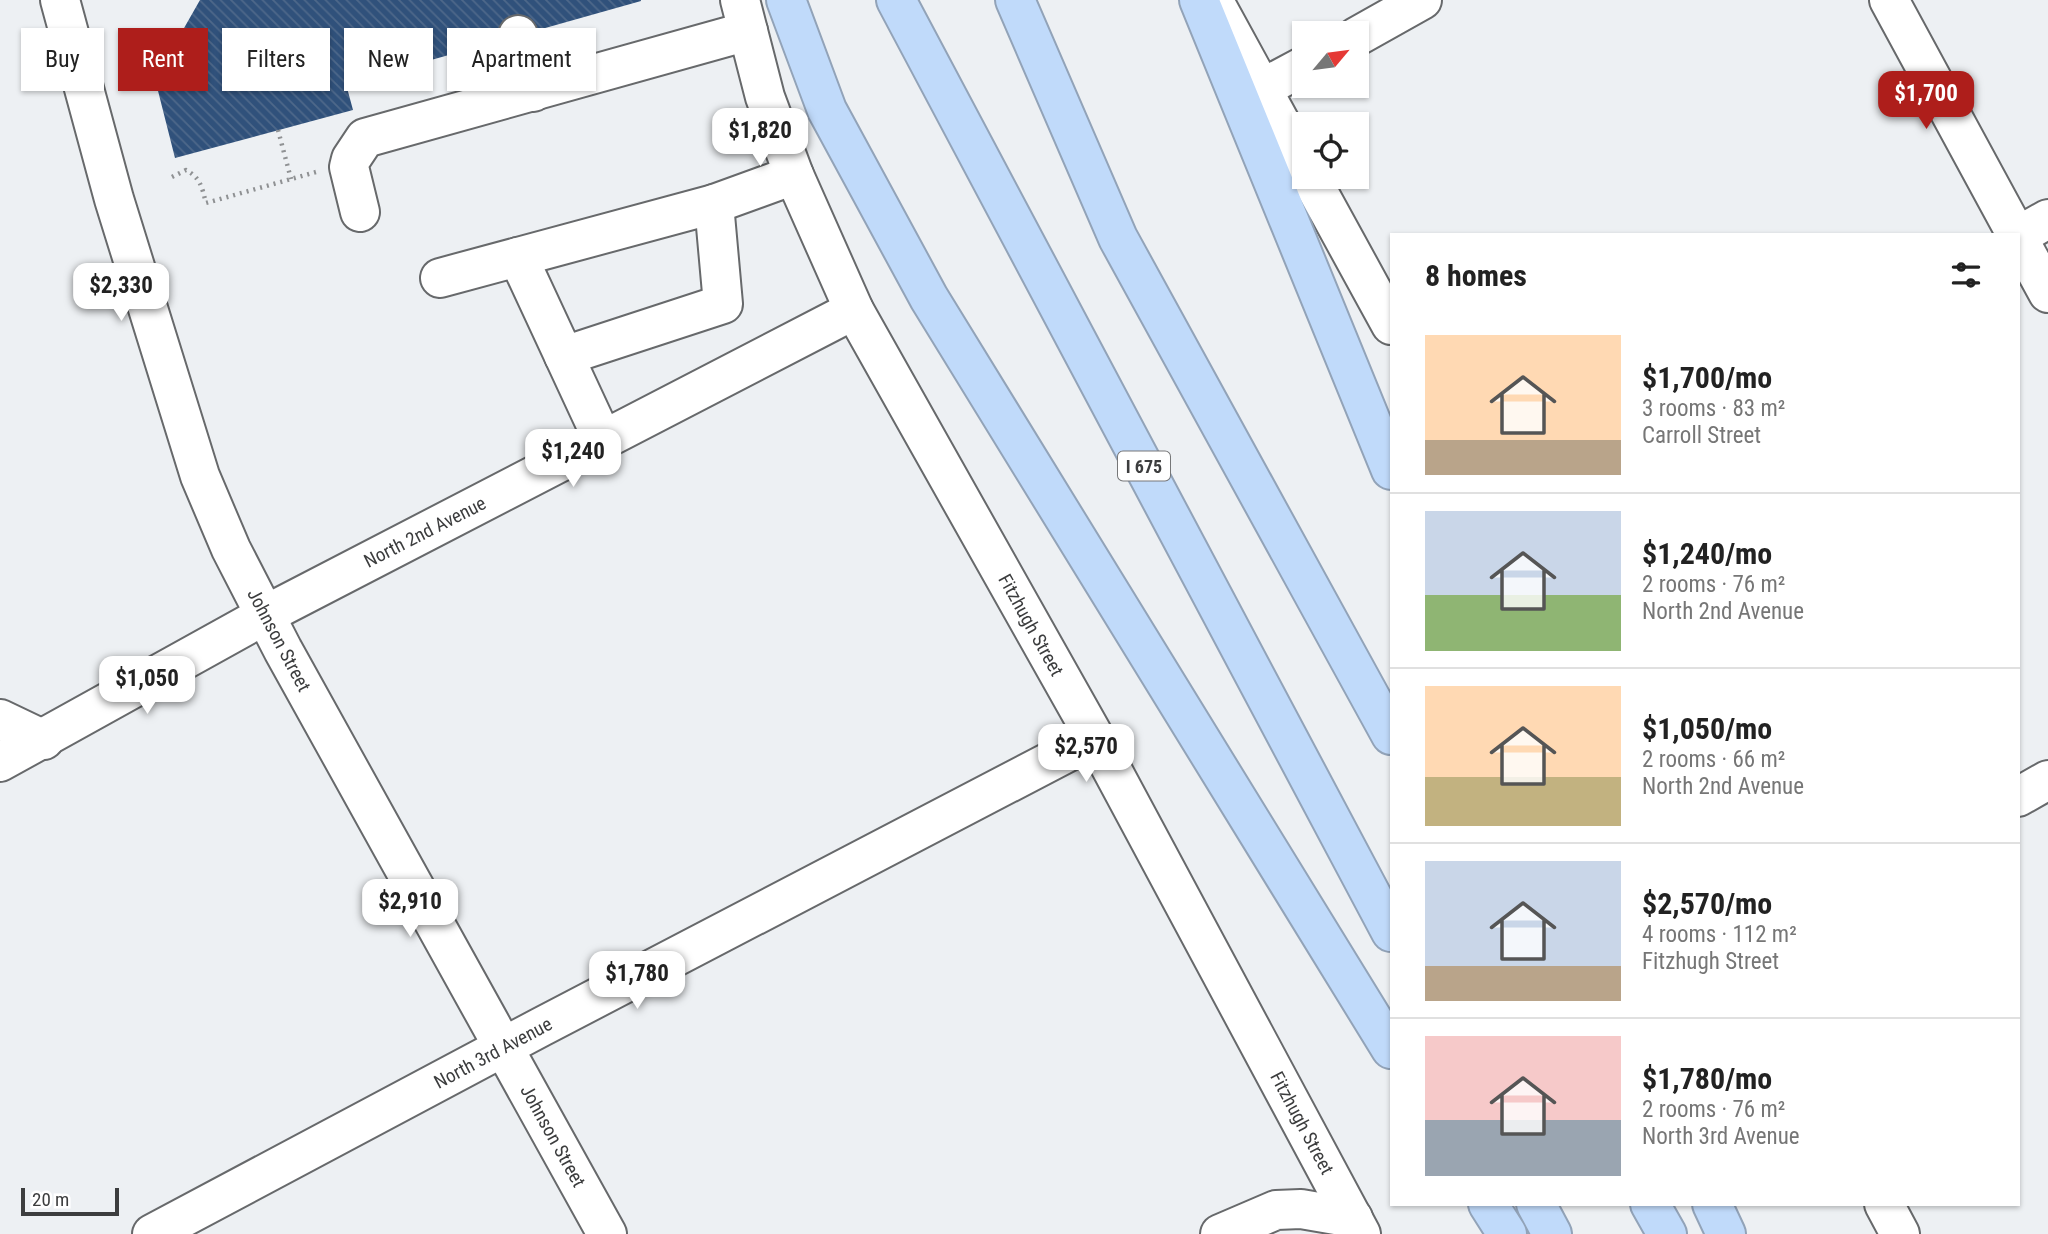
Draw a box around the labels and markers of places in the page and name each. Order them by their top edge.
pin: $1,700 [1869,72,1983,131]
pin: $1,820 [703,108,817,168]
pin: $2,330 [64,264,178,323]
pin: $1,240 [516,430,630,489]
pin: $1,050 [90,656,204,716]
pin: $2,570 [1029,724,1143,784]
pin: $2,910 [353,880,467,939]
pin: $1,780 [580,951,694,1011]

